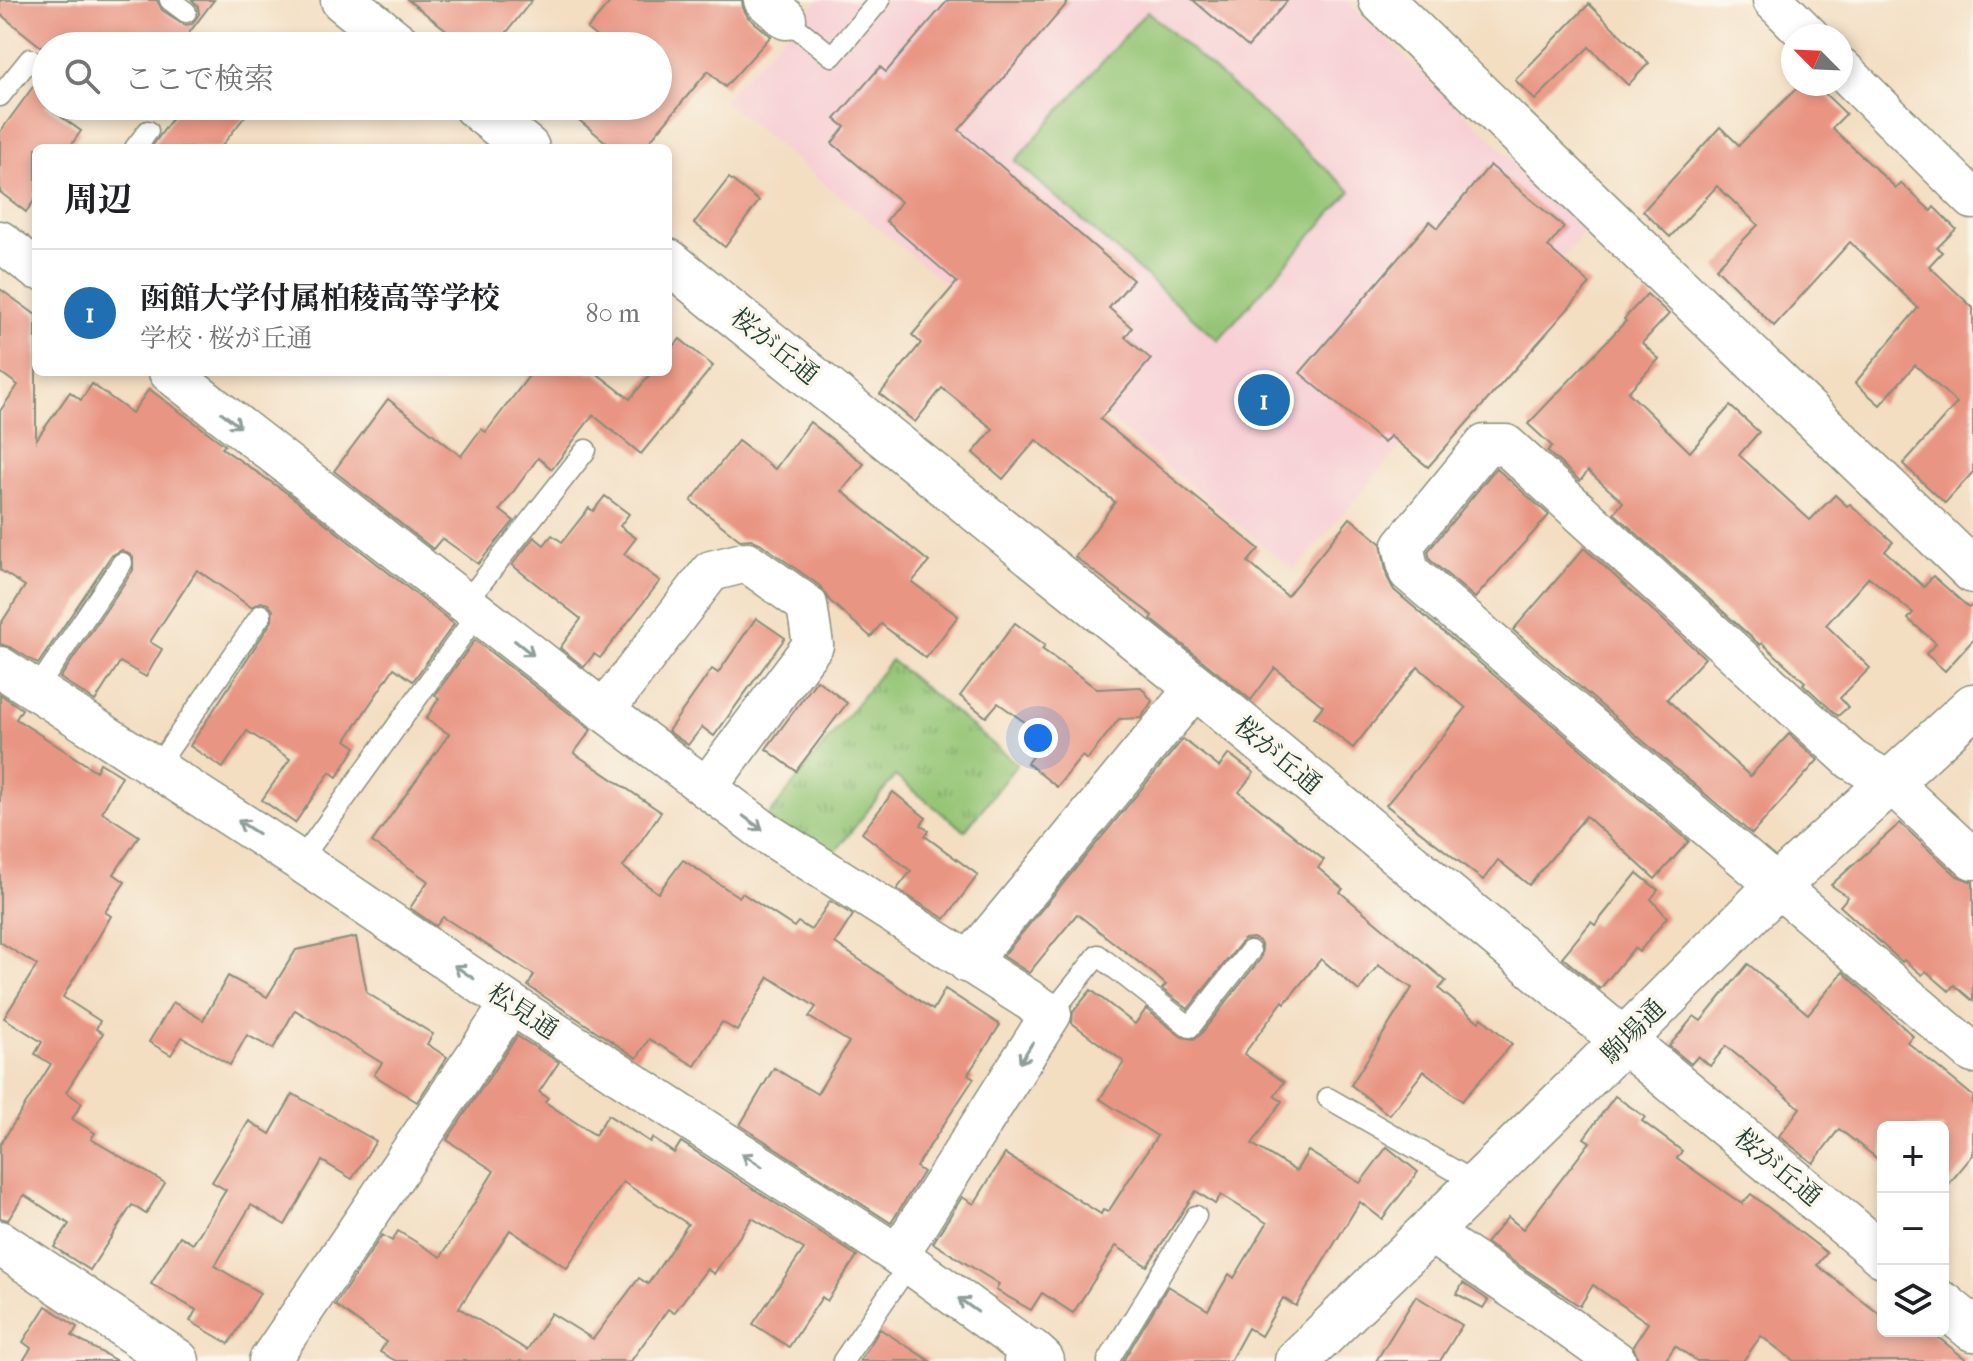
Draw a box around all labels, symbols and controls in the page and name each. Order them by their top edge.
north arrow [1781,24,1853,96]
search box [32,32,672,120]
icon: search [60,54,104,98]
text: ここで検索 [124,62,274,97]
text: 周辺 [64,180,132,220]
text: 函館大学付属柏稜高等学校 [140,281,500,316]
text: 1 [85,298,95,329]
text: 80 m [585,298,640,329]
street label: 桜が丘通 [725,302,825,391]
text: 学校 · 桜が丘通 [140,323,312,354]
pin: 1 [1238,370,1290,430]
one-way arrow [219,411,241,428]
one-way arrow [513,640,534,657]
street label: 桜が丘通 [1228,710,1327,801]
your location [1018,718,1058,758]
one-way arrow [742,814,764,831]
one-way arrow [237,819,260,835]
one-way arrow [453,964,476,980]
street label: 松見通 [482,977,564,1046]
street label: 駒場通 [1595,993,1672,1070]
one-way arrow [1018,1041,1034,1064]
map controls [1877,1121,1949,1337]
button: + [1877,1121,1949,1193]
street label: 桜が丘通 [1728,1122,1827,1213]
one-way arrow [741,1152,764,1168]
button: − [1877,1193,1949,1265]
button: layers [1877,1265,1949,1337]
one-way arrow [957,1297,979,1314]

